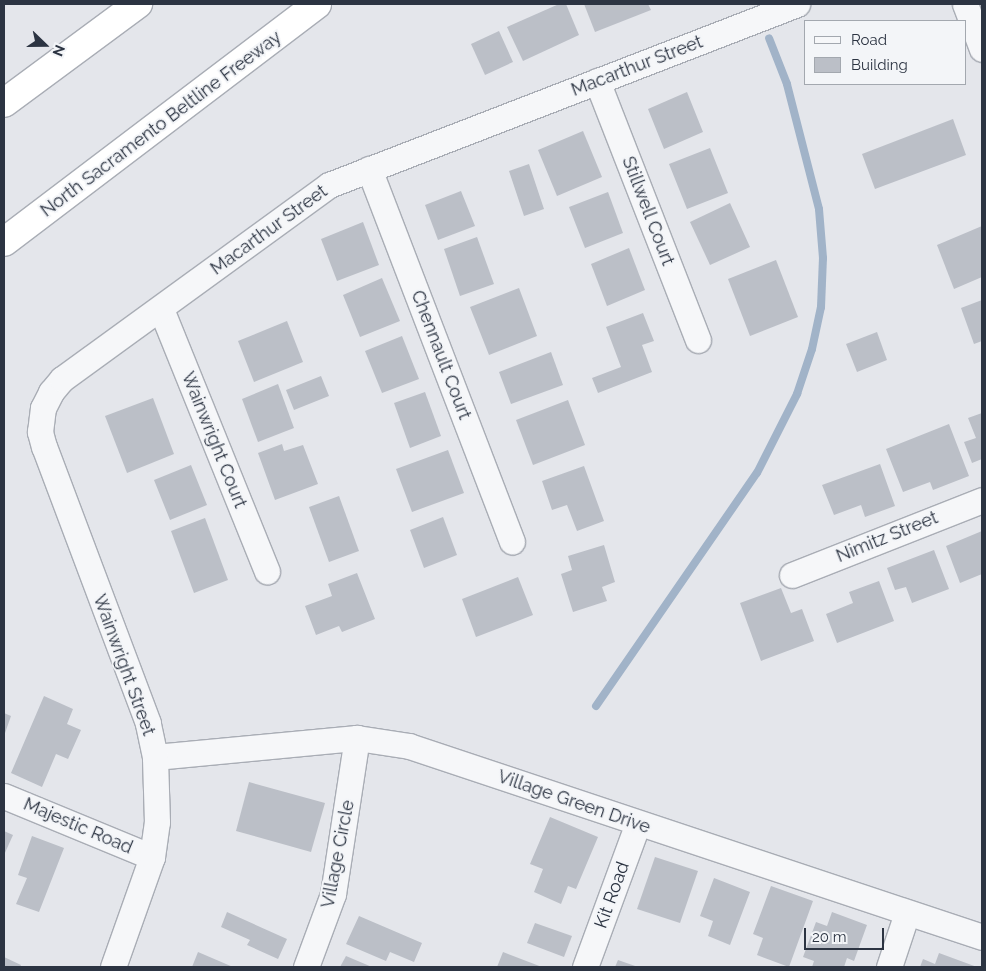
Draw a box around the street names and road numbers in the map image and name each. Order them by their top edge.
street label: North Sacramento Beltline Freeway [36,26,286,222]
street label: Macarthur Street [568,31,706,101]
street label: Stillwell Court [617,153,679,269]
street label: Macarthur Street [206,180,332,280]
street label: Chennault Court [406,287,476,423]
street label: Wainwright Court [177,369,251,511]
street label: Nimitz Street [833,507,941,567]
street label: Wainwright Street [88,591,160,739]
street label: Village Green Drive [495,766,653,838]
street label: Majestic Road [20,793,136,859]
street label: Village Circle [317,798,359,910]
street label: Kit Road [590,859,634,931]

